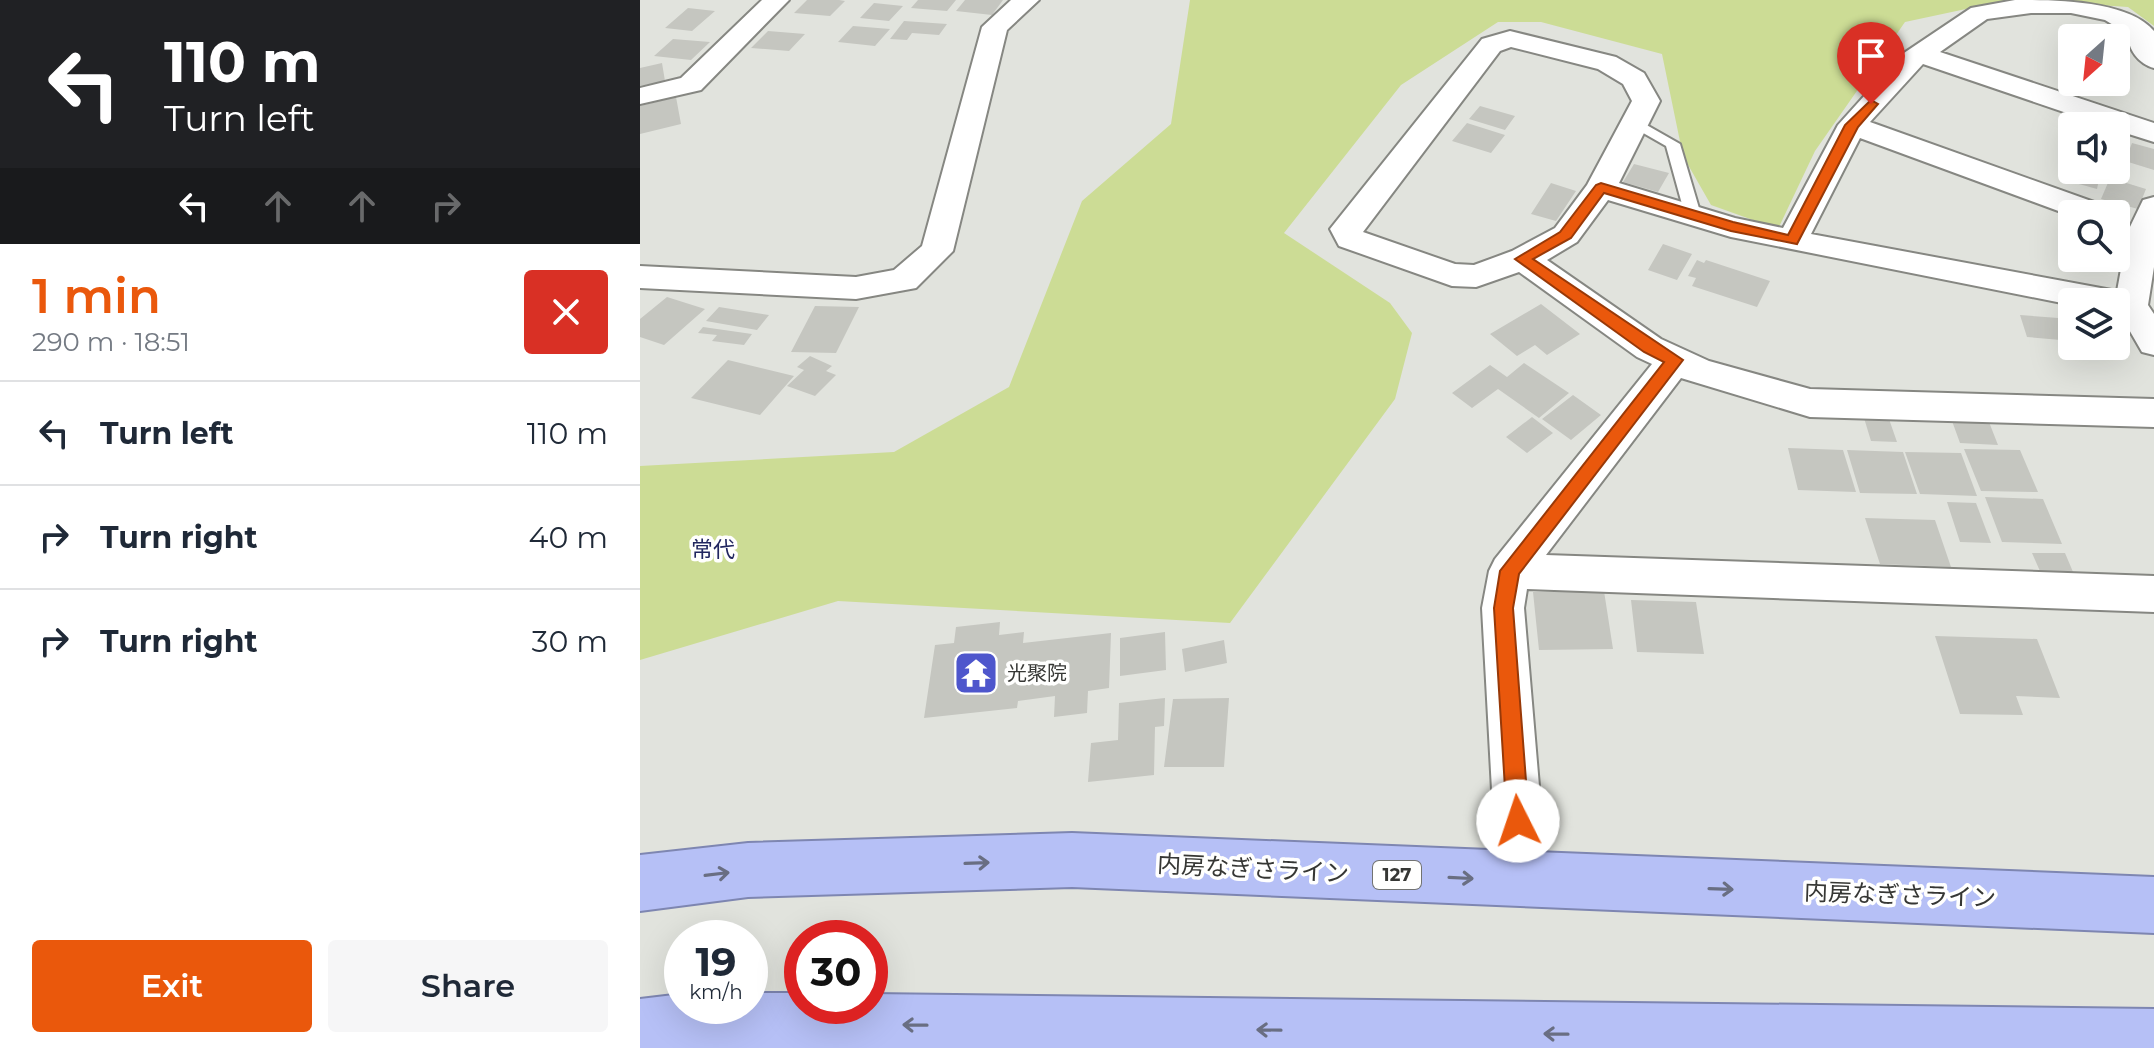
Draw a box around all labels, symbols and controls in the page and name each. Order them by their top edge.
pin [1837,22,1905,104]
north arrow [2058,24,2130,96]
map controls [2058,24,2130,360]
text: 110 m [164,28,321,96]
icon: left [32,32,136,136]
icon: arrive [1849,34,1893,78]
text: Turn left [164,96,315,140]
button: sound [2058,112,2130,184]
icon: left [172,184,216,228]
icon: ahead [256,184,300,228]
icon: ahead [340,184,384,228]
icon: right [424,184,468,228]
button: search [2058,200,2130,272]
text: 1 min [32,267,161,325]
button: close [524,270,608,354]
button: layers [2058,288,2130,360]
text: 290 m · 18:51 [32,326,190,358]
icon: left [32,411,76,455]
text: Turn left [100,415,233,452]
text: 110 m [527,415,608,452]
icon: right [32,515,76,559]
text: Turn right [100,519,257,556]
text: 40 m [529,519,608,556]
district label: 常代 [691,536,735,563]
icon: right [32,619,76,663]
text: Turn right [100,623,257,660]
text: 30 m [532,623,608,660]
temple icon: 光聚院 [952,649,1000,697]
place label: 光聚院 [1007,661,1067,685]
position arrow [1476,779,1560,863]
street label: 内房なぎさライン [1156,849,1350,888]
one-way arrow [963,856,990,871]
road number: 127 [1373,861,1421,889]
one-way arrow [704,866,730,881]
one-way arrow [1447,871,1474,886]
street label: 内房なぎさライン [1804,877,1996,912]
one-way arrow [1707,881,1734,896]
speed limit sign: 30 [784,920,888,1024]
text: 19 [695,937,737,986]
button: Exit [32,940,312,1032]
button: Share [328,940,608,1032]
text: km/h [689,980,743,1004]
one-way arrow [902,1017,929,1033]
one-way arrow [1256,1022,1283,1037]
one-way arrow [1543,1026,1570,1041]

